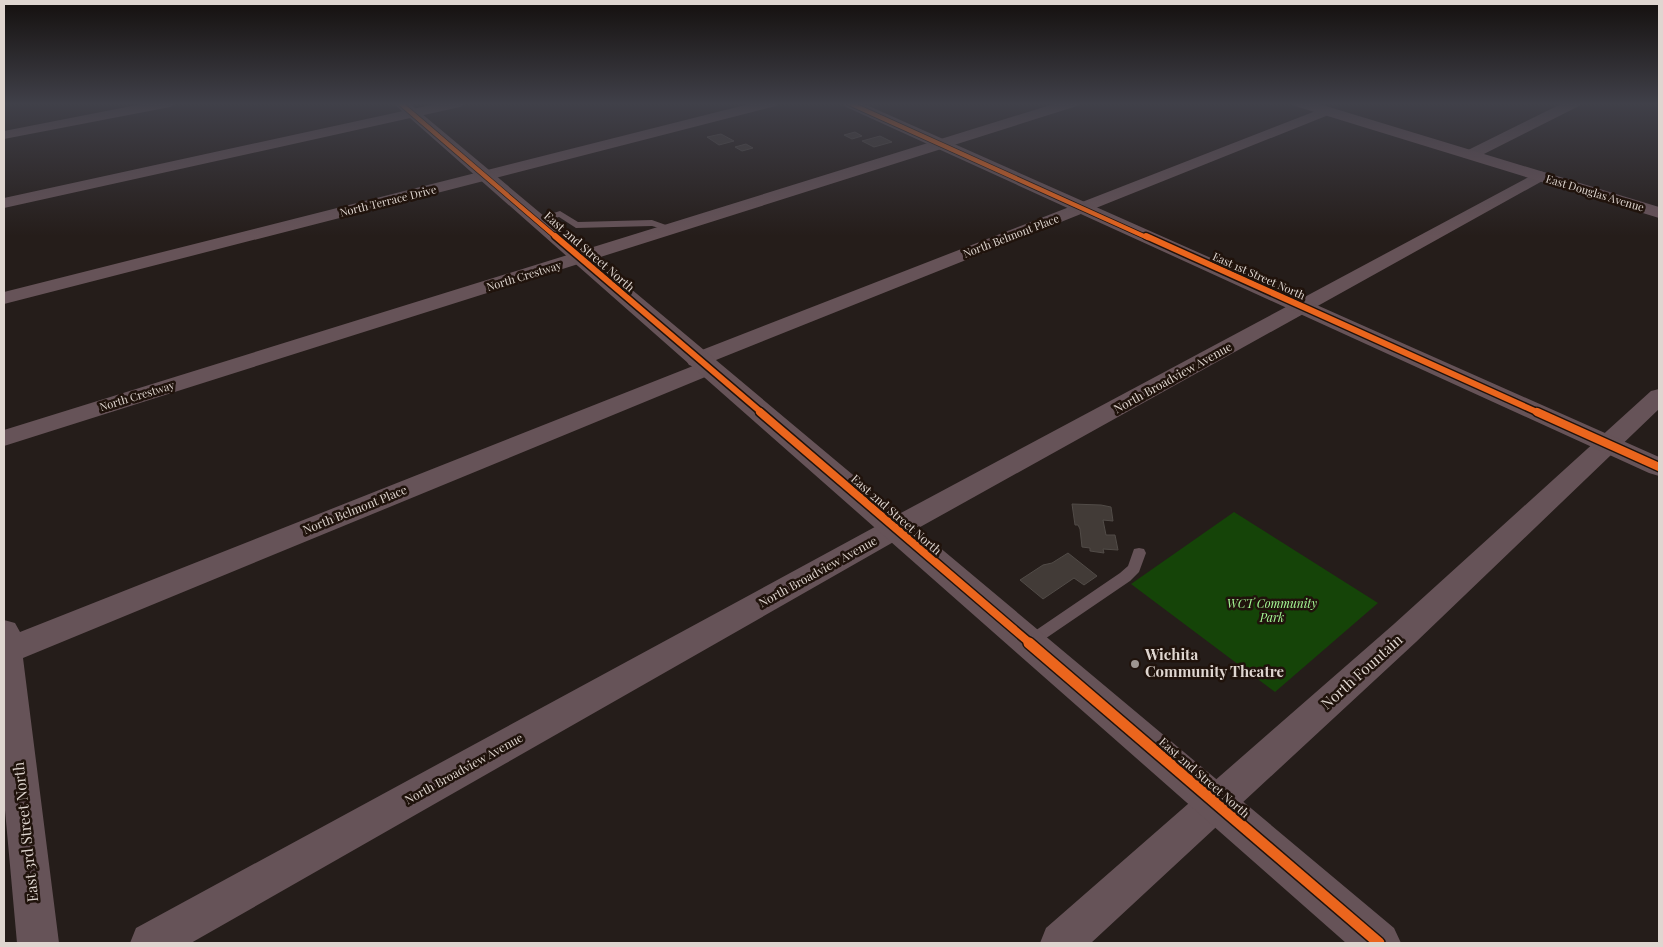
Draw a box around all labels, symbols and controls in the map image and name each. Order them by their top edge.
street label: East Douglas Avenue [1544,170,1646,215]
street label: North Terrace Drive [338,181,438,220]
street label: East 2nd Street North [541,207,638,295]
street label: North Belmont Place [961,210,1061,261]
street label: East 1st Street North [1211,248,1308,303]
street label: North Crestway [485,257,564,294]
street label: North Broadview Avenue [1110,338,1235,416]
street label: North Crestway [98,377,177,414]
street label: East 2nd Street North [848,470,945,558]
street label: North Belmont Place [300,481,409,537]
street label: North Broadview Avenue [755,532,880,610]
park label: WCT Community Park [1227,595,1317,625]
street label: North Fountain [1316,629,1406,713]
place label: Wichita Community Theatre [1144,644,1284,681]
marker: Wichita Community Theatre [1129,658,1141,670]
street label: North Broadview Avenue [401,729,526,807]
street label: East 2nd Street North [1156,733,1253,821]
street label: East 3rd Street North [8,761,42,903]

